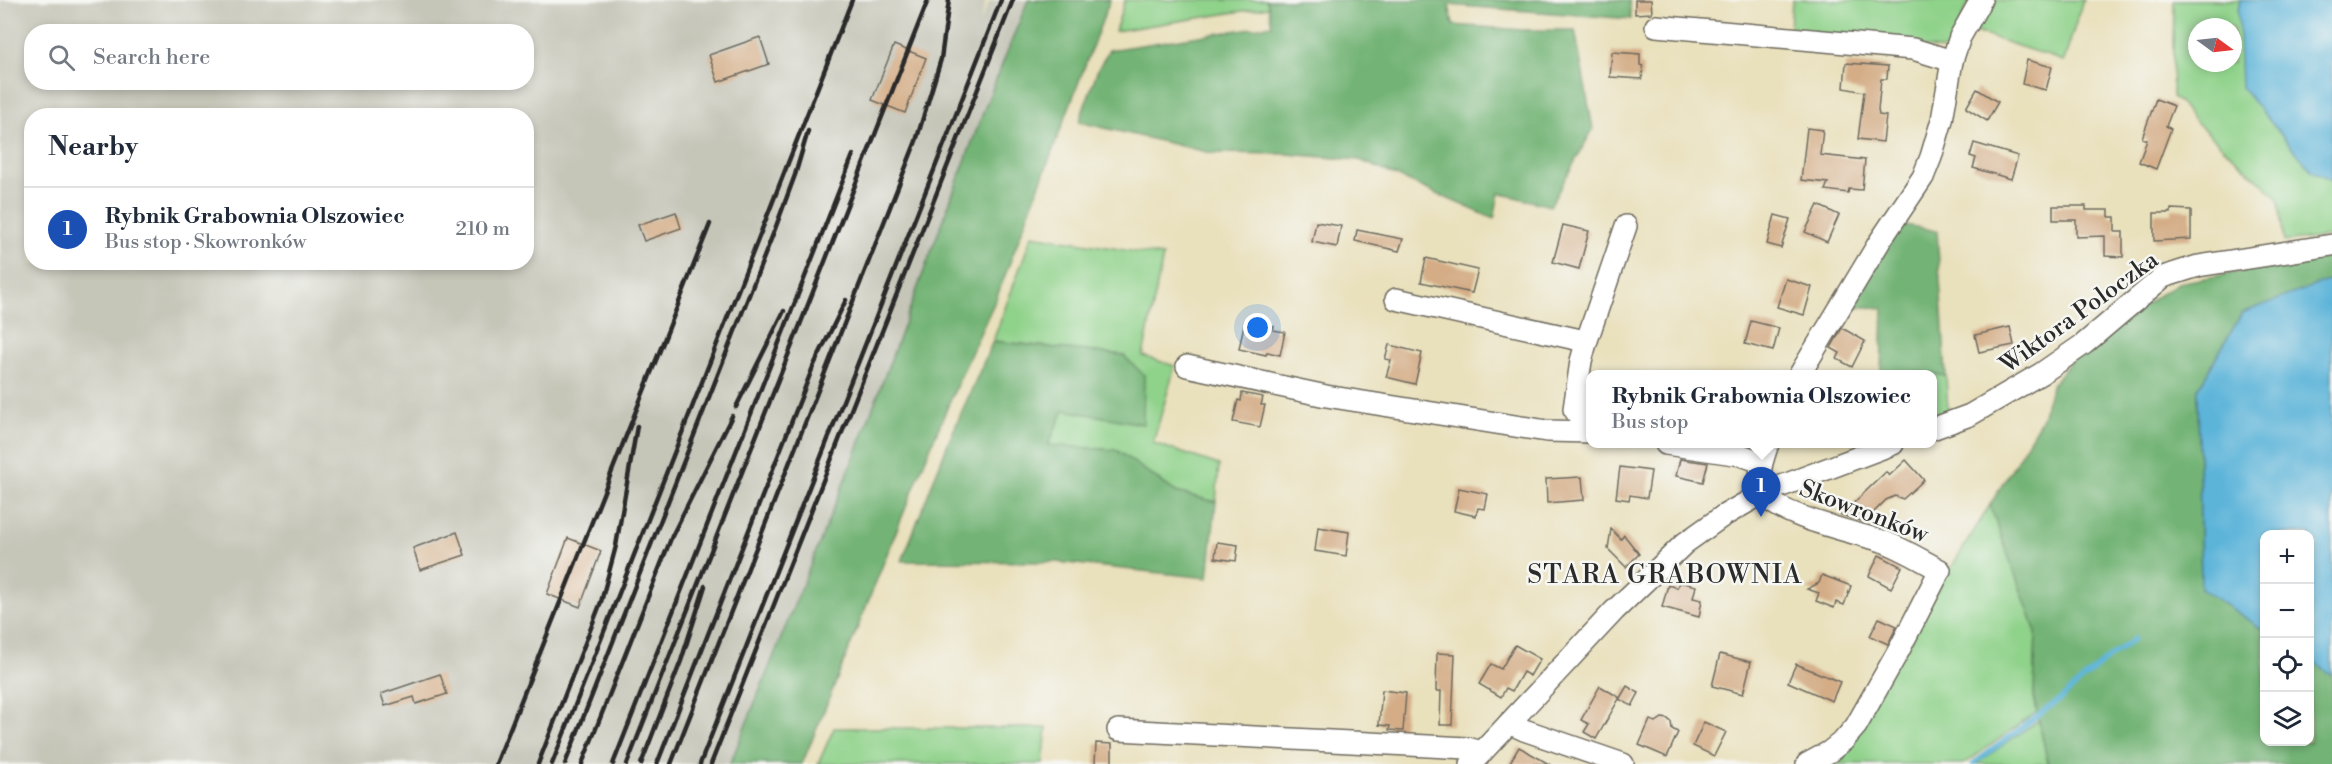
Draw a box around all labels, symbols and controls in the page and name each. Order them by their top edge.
north arrow [2188,18,2242,72]
search box [24,24,534,90]
icon: search [45,41,78,74]
text: Search here [93,44,210,71]
text: Nearby [48,131,138,163]
text: Rybnik Grabownia Olszowiec [105,203,405,230]
text: 1 [63,217,72,242]
text: 210 m [455,217,510,242]
text: Bus stop · Skowronków [105,230,306,255]
street label: Wiktora Poloczka [1994,245,2165,381]
your location [1243,313,1272,342]
popup [1586,370,1937,448]
text: Rybnik Grabownia Olszowiec [1612,383,1911,410]
text: Bus stop [1612,410,1689,435]
pin: 1 [1742,468,1780,517]
street label: Skowronków [1795,474,1934,551]
map controls [2260,530,2314,746]
button: + [2260,530,2314,584]
district label: STARA GRABOWNIA [1527,559,1803,591]
button: − [2260,584,2314,638]
button: locate [2260,638,2314,692]
button: layers [2260,692,2314,746]

